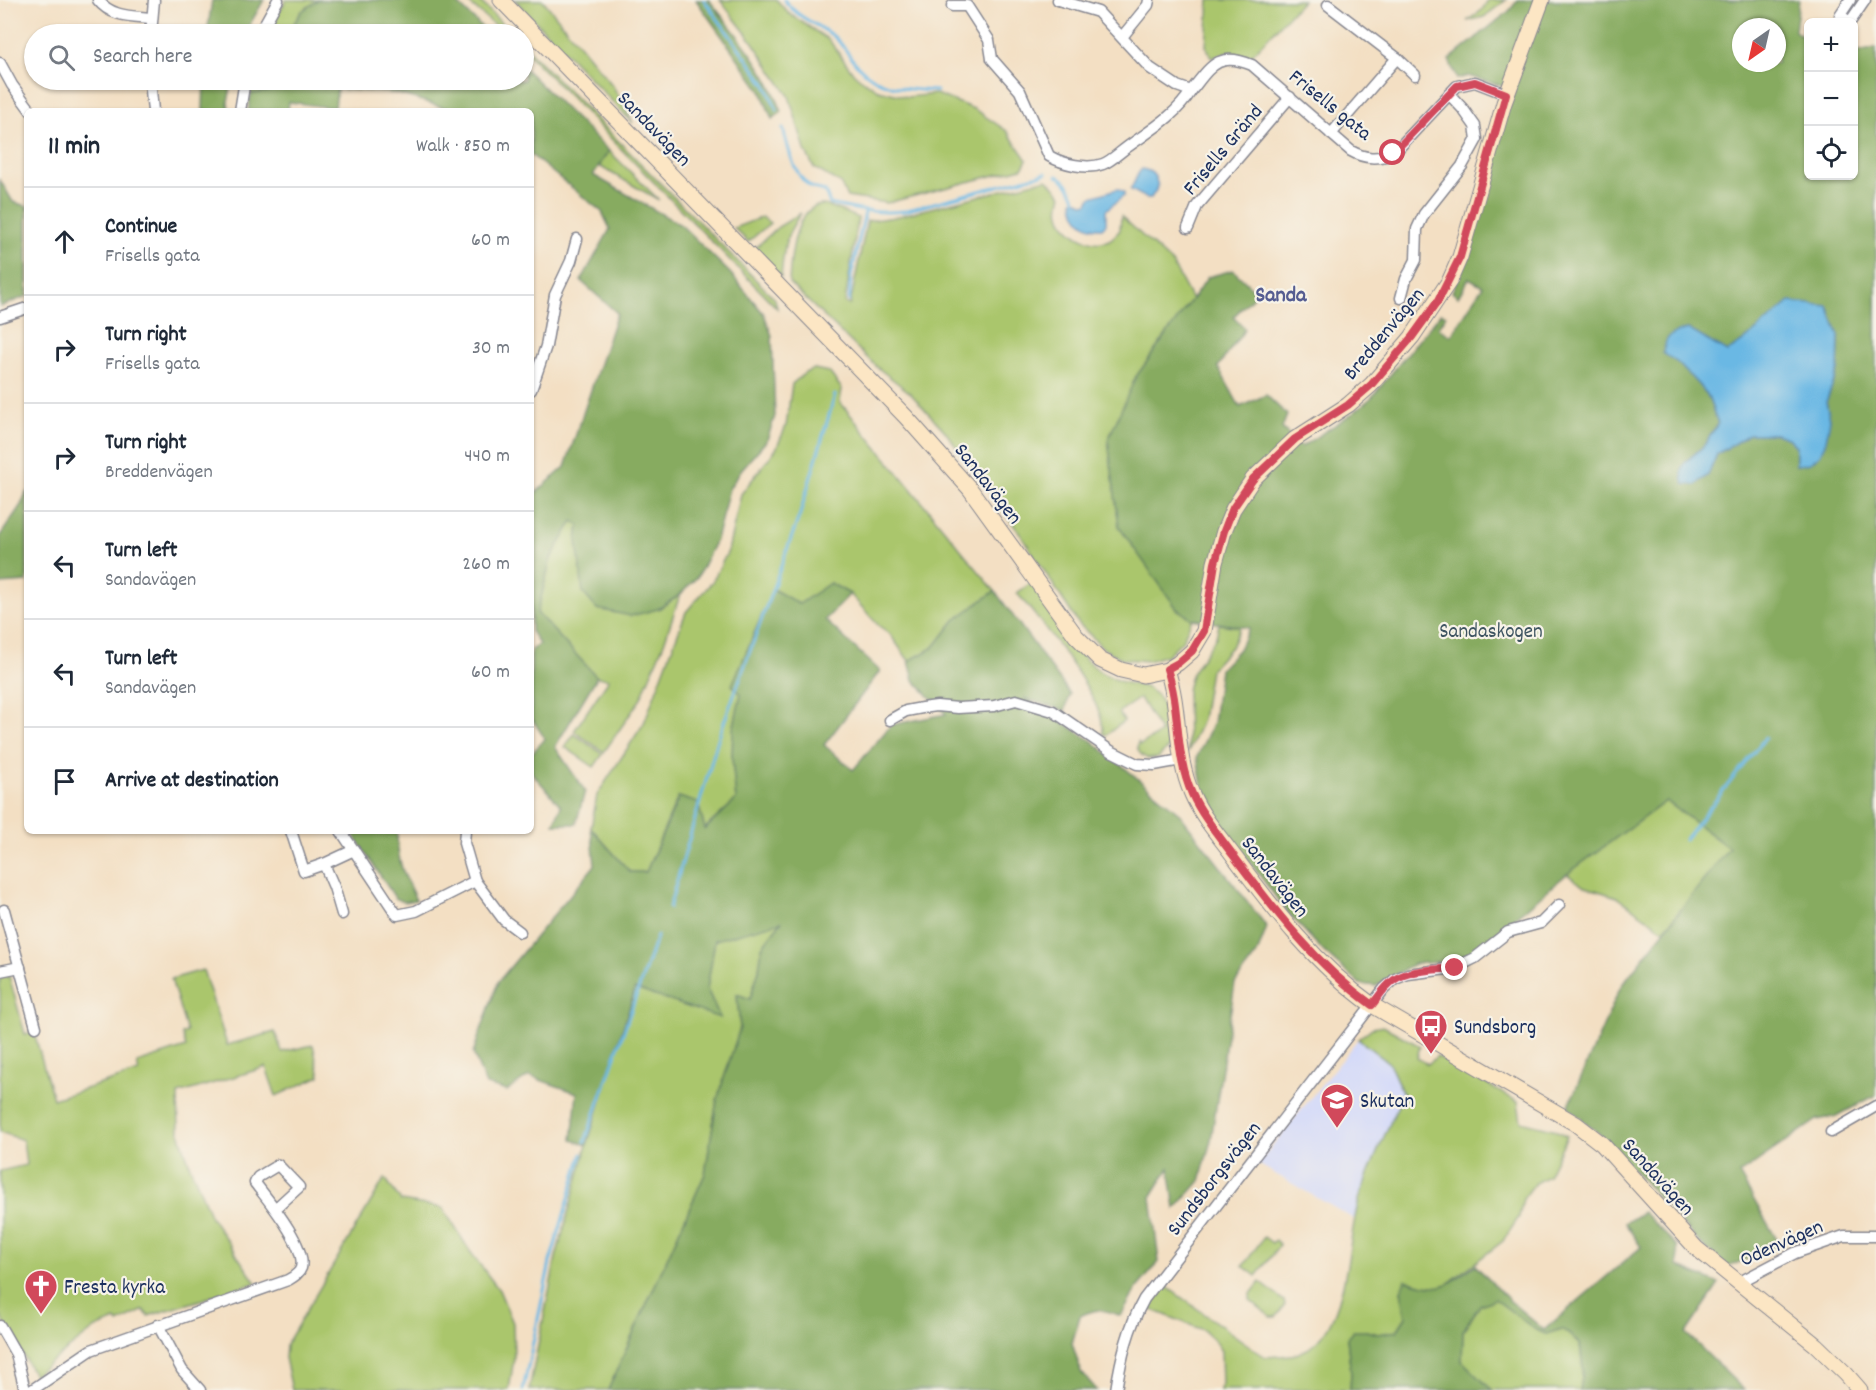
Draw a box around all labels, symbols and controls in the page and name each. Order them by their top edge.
north arrow [1732,18,1786,72]
map controls [1804,18,1858,180]
button: + [1804,18,1858,72]
search box [24,24,534,90]
icon: search [45,41,78,74]
text: Search here [93,42,192,73]
street label: Frisells gata [1281,63,1378,150]
button: − [1804,72,1858,126]
street label: Sandavägen [609,85,697,175]
street label: Frisells Gränd [1177,99,1272,203]
button: locate [1804,126,1858,180]
text: 11 min [48,129,100,166]
text: Walk · 850 m [416,133,510,161]
route start [1379,139,1405,165]
text: Continue [105,212,177,243]
icon: ahead [48,225,81,258]
text: 60 m [471,227,510,255]
text: Frisells gata [105,243,200,271]
district label: Sanda [1256,281,1307,312]
street label: Breddenvägen [1337,282,1433,388]
text: Turn right [105,320,187,351]
icon: right [48,333,81,366]
text: 30 m [472,335,510,363]
text: Frisells gata [105,351,200,379]
text: Turn right [105,428,187,459]
street label: Sandavägen [945,438,1028,532]
icon: right [48,441,81,474]
text: 440 m [464,443,510,471]
text: Breddenvägen [105,459,213,487]
text: Turn left [105,536,177,567]
icon: left [48,549,81,582]
text: 260 m [462,551,510,579]
text: Sandavägen [105,567,196,595]
park label: Sandaskogen [1439,618,1543,648]
text: Turn left [105,644,177,675]
icon: left [48,657,81,690]
text: 60 m [471,659,510,687]
text: Sandavägen [105,675,196,703]
icon: arrive [48,765,81,798]
text: Arrive at destination [105,766,279,797]
street label: Sandavägen [1232,831,1315,925]
route end [1441,954,1467,980]
bus stop icon: Sundsborg [1413,1008,1449,1055]
place label: Sundsborg [1454,1014,1536,1044]
school or university icon: Skutan [1319,1082,1355,1129]
place label: Skutan [1360,1088,1414,1118]
street label: Sundsborgsvägen [1161,1116,1270,1244]
street label: Sandavägen [1614,1132,1700,1224]
street label: Odenvägen [1736,1213,1829,1276]
church icon: Fresta kyrka [23,1268,59,1315]
place label: Fresta kyrka [64,1274,166,1304]

